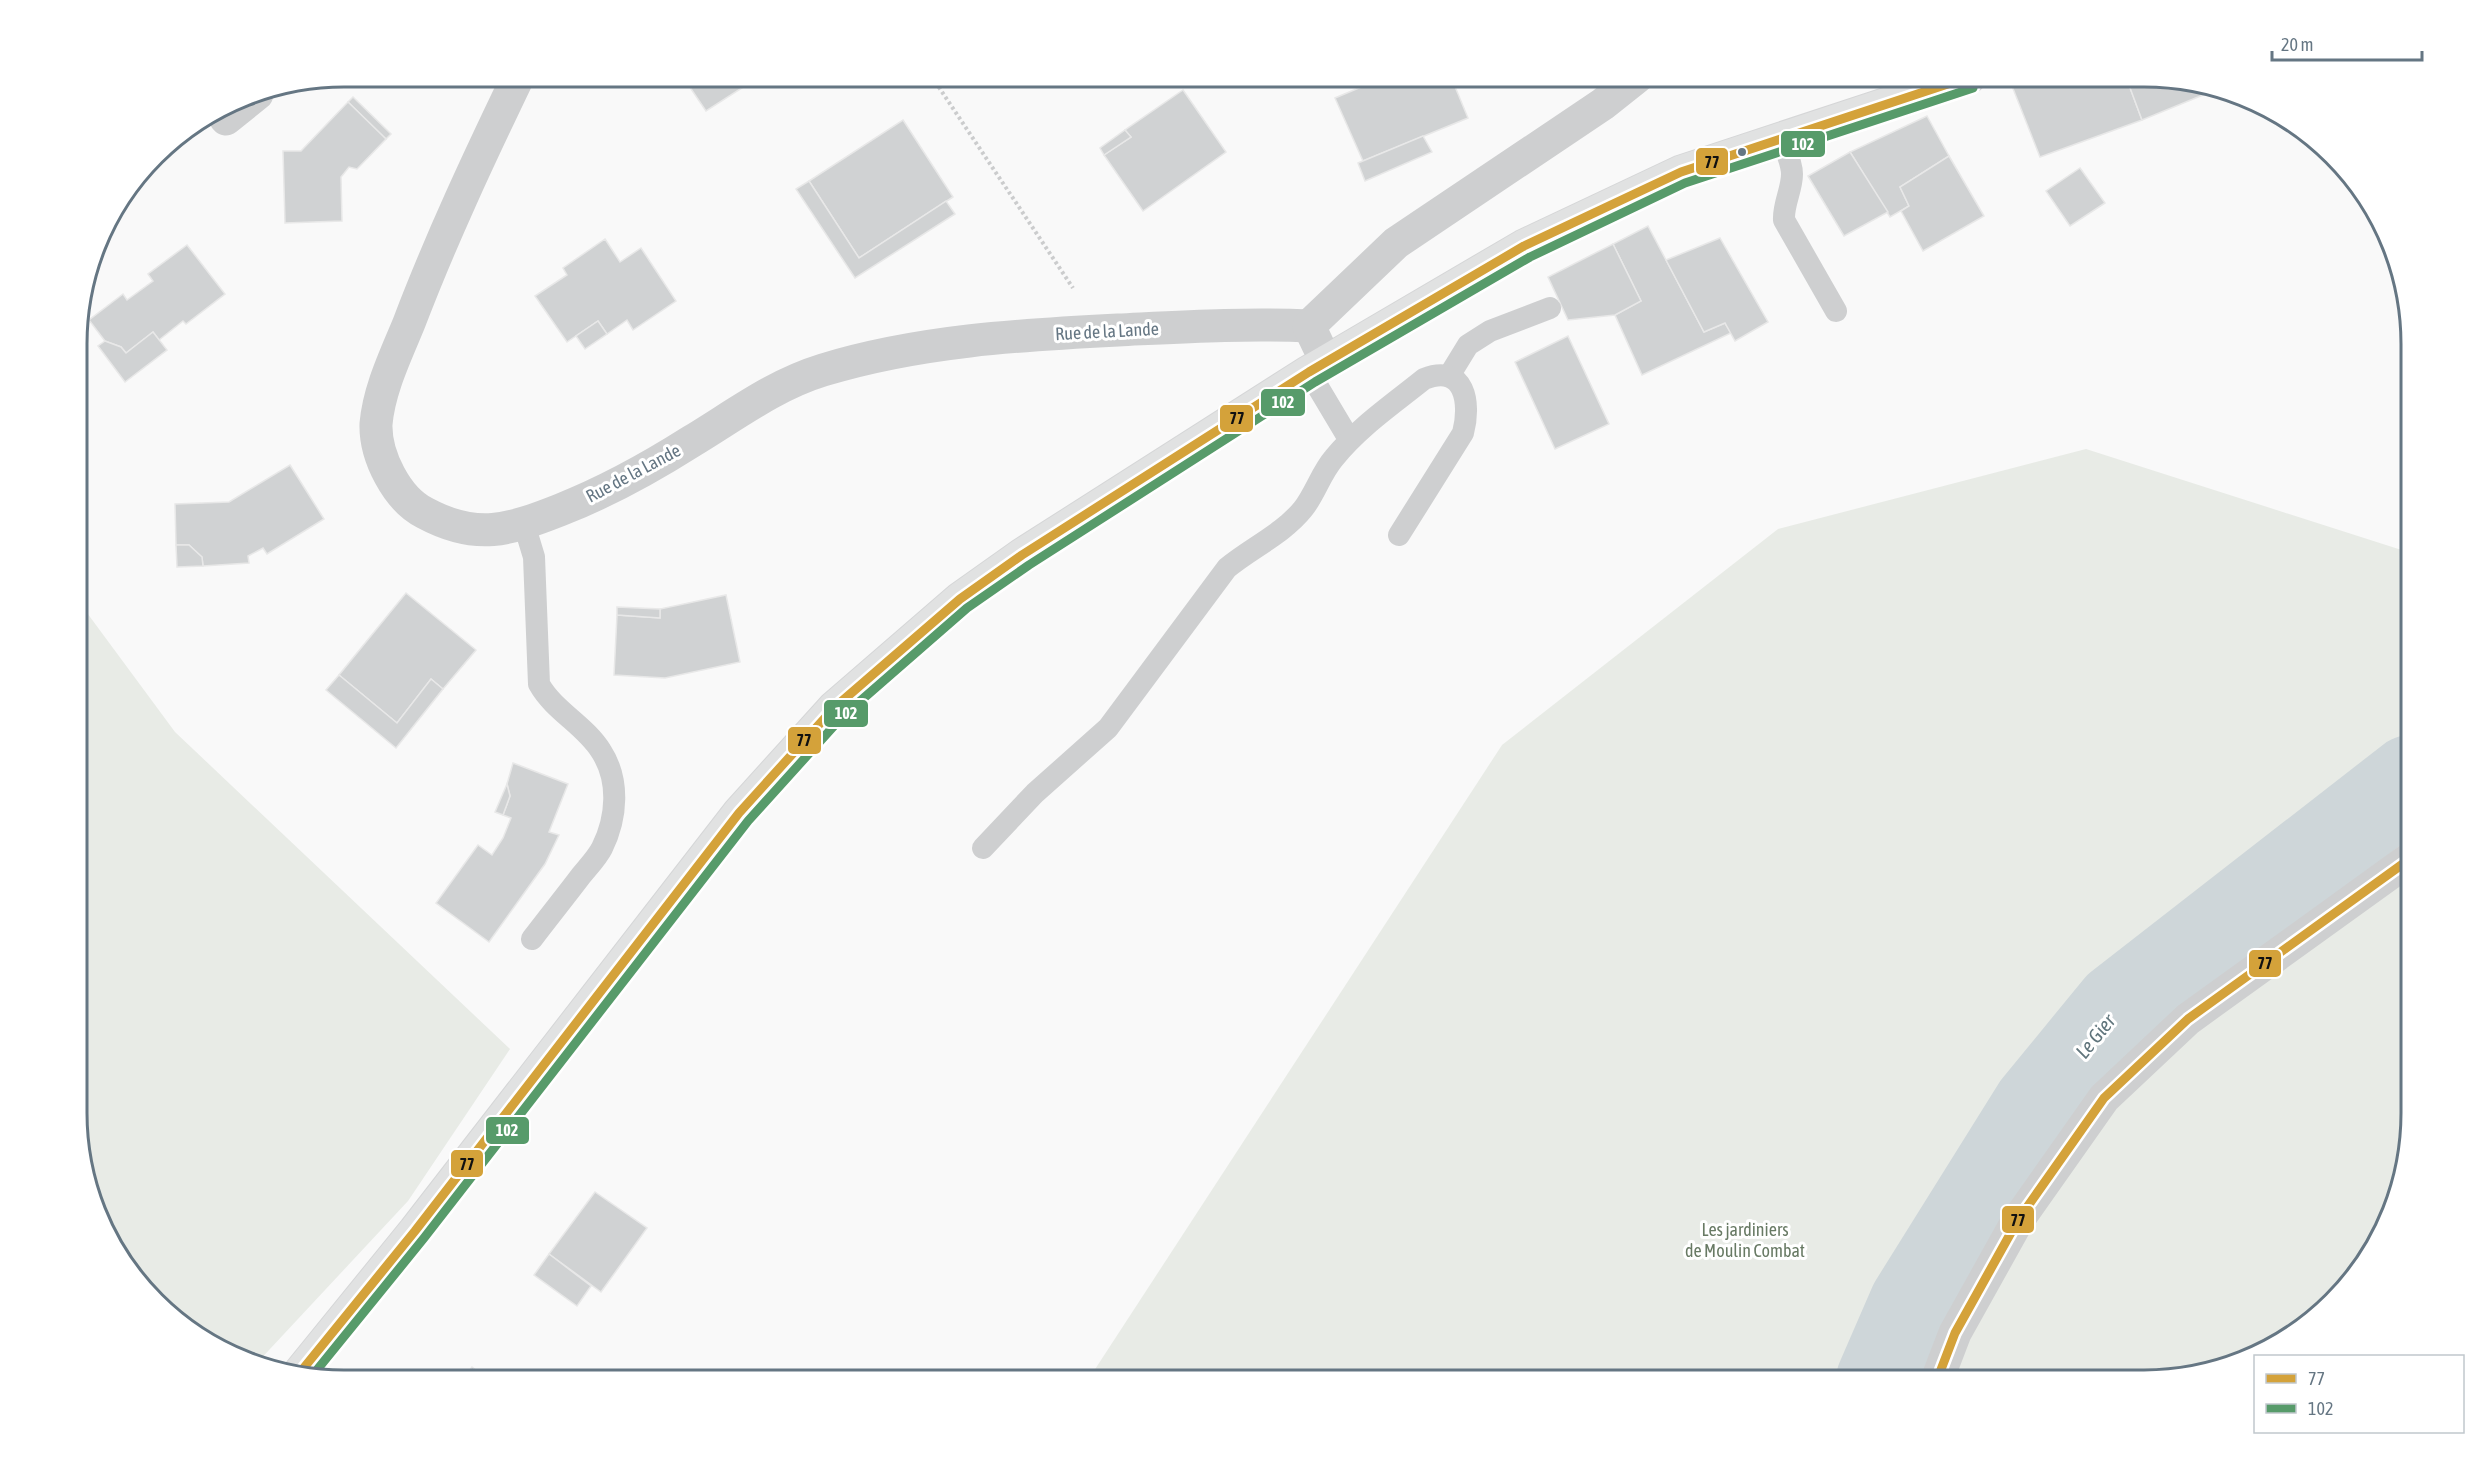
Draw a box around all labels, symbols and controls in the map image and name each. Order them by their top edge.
scale bar [2272,24,2422,62]
text: 20 m [2281,34,2313,55]
line badge: 102 [1780,130,1826,158]
text: 102 [1792,135,1814,153]
unlabelled marker [1736,146,1748,158]
line badge: 77 [1695,147,1729,176]
text: 77 [1704,153,1720,171]
street label: Rue de la Lande [1055,318,1159,344]
line badge: 102 [1260,388,1306,417]
text: 102 [1272,393,1294,411]
line badge: 77 [1219,404,1254,433]
text: 77 [1229,409,1245,427]
street label: Rue de la Lande [582,439,684,507]
line badge: 102 [823,699,869,728]
text: 102 [835,704,857,722]
line badge: 77 [787,726,822,755]
text: 77 [796,731,812,749]
line badge: 77 [2248,949,2282,978]
text: 77 [2257,954,2273,972]
water label: Le Gier [2070,1009,2120,1063]
line badge: 102 [485,1116,530,1145]
text: 102 [496,1121,518,1139]
line badge: 77 [450,1149,484,1178]
text: 77 [459,1155,475,1173]
line badge: 77 [2001,1205,2035,1234]
text: 77 [2010,1211,2026,1229]
park label: Les jardiniers de Moulin Combat [1685,1219,1805,1261]
legend [2254,1355,2464,1433]
text: 77 [2308,1368,2325,1389]
text: 102 [2308,1398,2333,1419]

